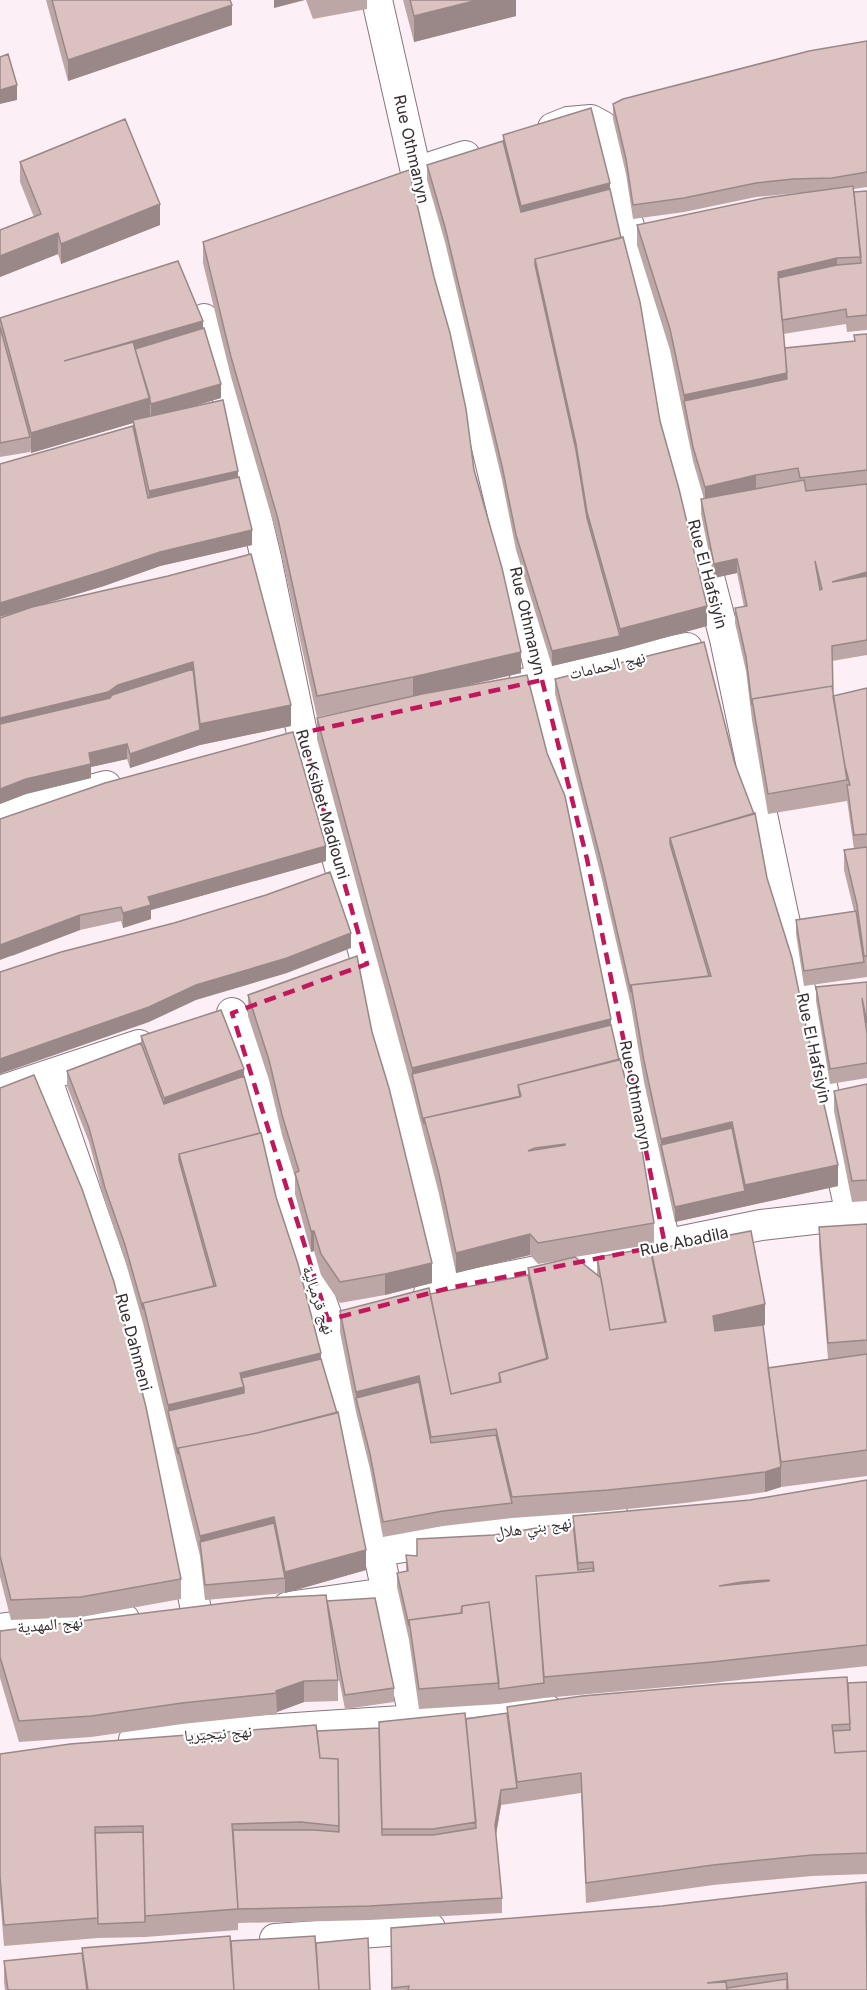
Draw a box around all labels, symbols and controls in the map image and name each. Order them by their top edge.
street label: Rue Othmanyn [390,93,434,205]
street label: Rue El Hafsiyin [684,517,732,631]
street label: Rue Othmanyn [506,565,550,677]
street label: نهج الحمامات [567,646,647,684]
street label: Rue Ksibet Madiouni [292,727,354,881]
street label: Rue El Hafsiyin [793,991,835,1105]
street label: Rue Othmanyn [616,1039,656,1151]
street label: Rue Abadila [638,1222,730,1260]
street label: نهج قرمبالية [298,1263,340,1337]
street label: Rue Dahmeni [111,1291,157,1393]
street label: نهج بني هلال [493,1512,573,1545]
street label: نهج المهدية [16,1611,84,1638]
street label: نهج نيجيريا [183,1721,253,1746]

